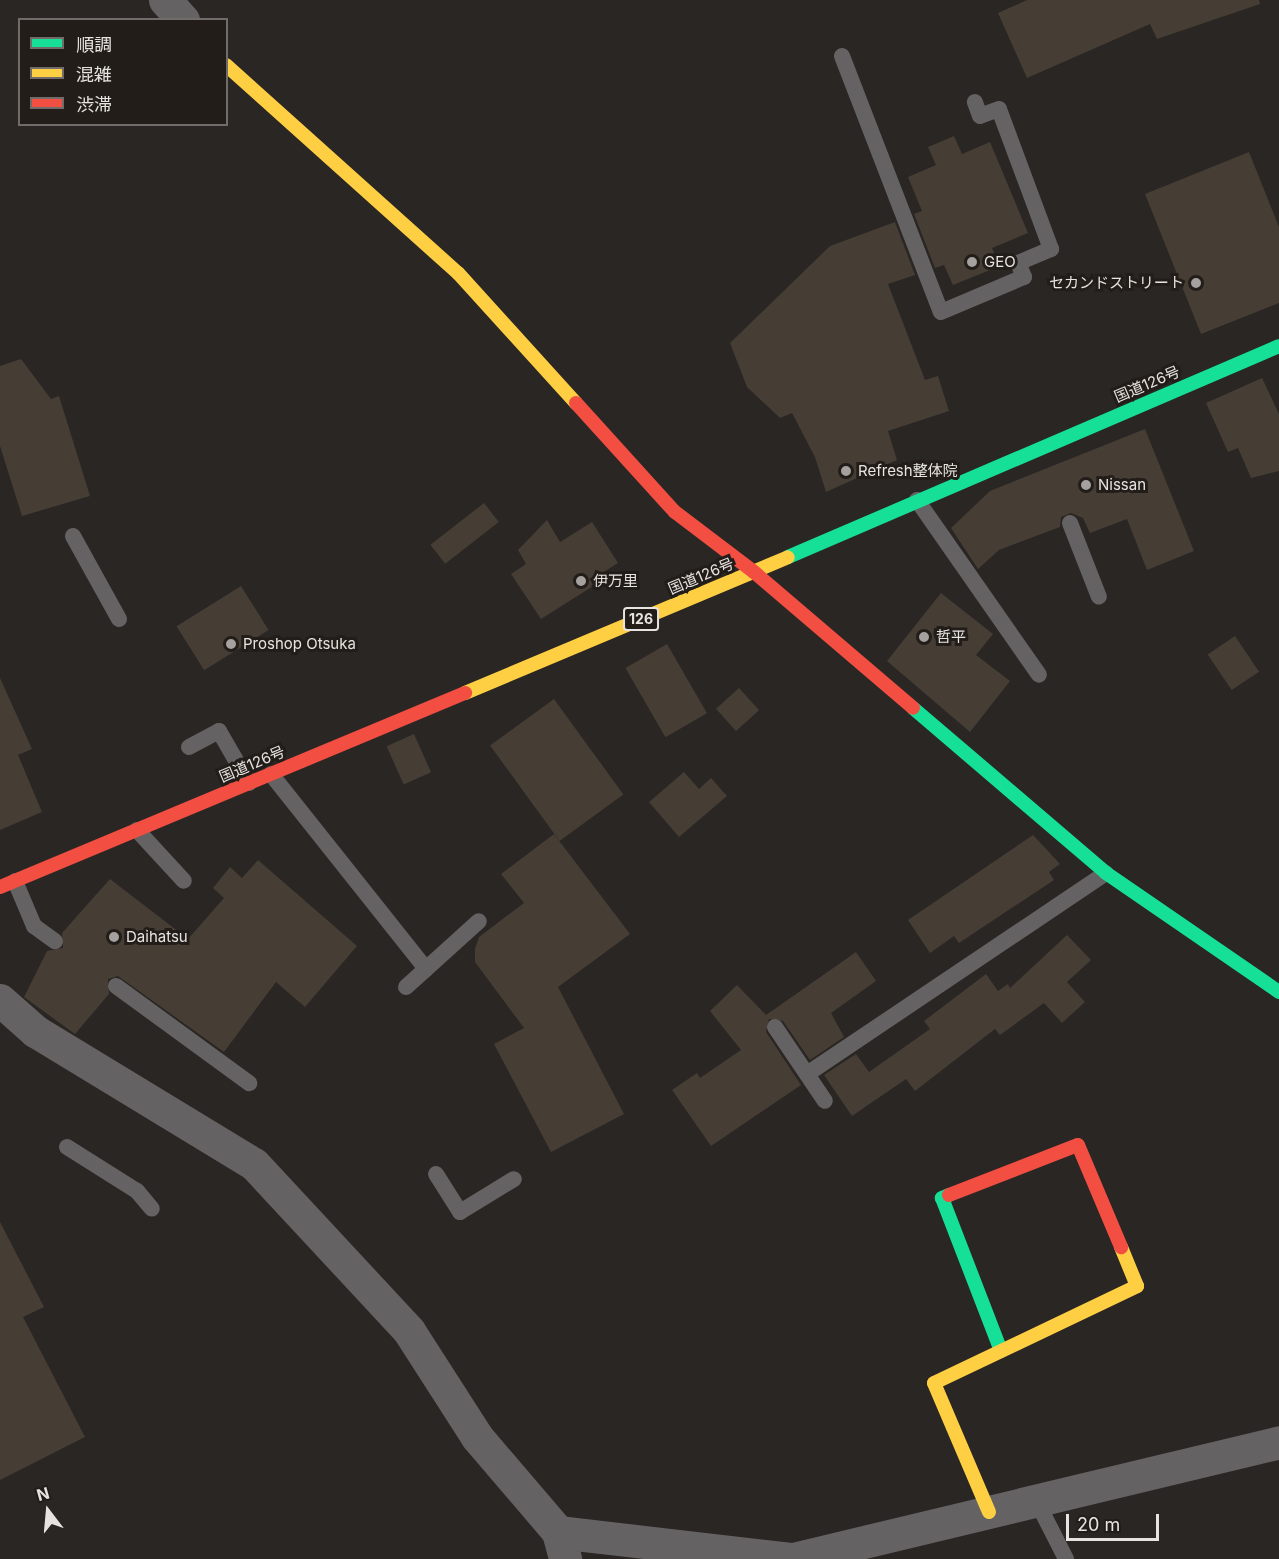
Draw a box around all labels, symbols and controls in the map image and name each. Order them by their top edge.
legend [18,18,228,126]
text: 順調 [76,34,112,55]
text: 混雑 [76,64,112,85]
text: 渋滞 [76,94,112,115]
place label: GEO [984,253,1016,271]
marker: GEO [965,255,979,269]
place label: セカンドストリート [1049,274,1184,292]
marker: セカンドストリート [1189,276,1203,290]
street label: 国道126号 [1111,362,1183,406]
place label: Refresh整体院 [858,462,958,480]
marker: Refresh整体院 [839,464,853,478]
place label: Nissan [1098,476,1146,494]
marker: Nissan [1079,478,1093,492]
street label: 国道126号 [665,554,737,598]
place label: 伊万里 [593,572,638,590]
marker: 伊万里 [574,574,588,588]
road number: 126 [623,608,659,630]
place label: 哲平 [936,628,966,646]
marker: 哲平 [917,630,931,644]
place label: Proshop Otsuka [243,635,356,653]
marker: Proshop Otsuka [224,637,238,651]
street label: 国道126号 [216,742,288,786]
place label: Daihatsu [126,928,188,946]
marker: Daihatsu [107,930,121,944]
north arrow [18,1481,78,1541]
text: N [34,1482,52,1505]
scale bar [1069,1502,1162,1540]
text: 20 m [1077,1514,1120,1535]

